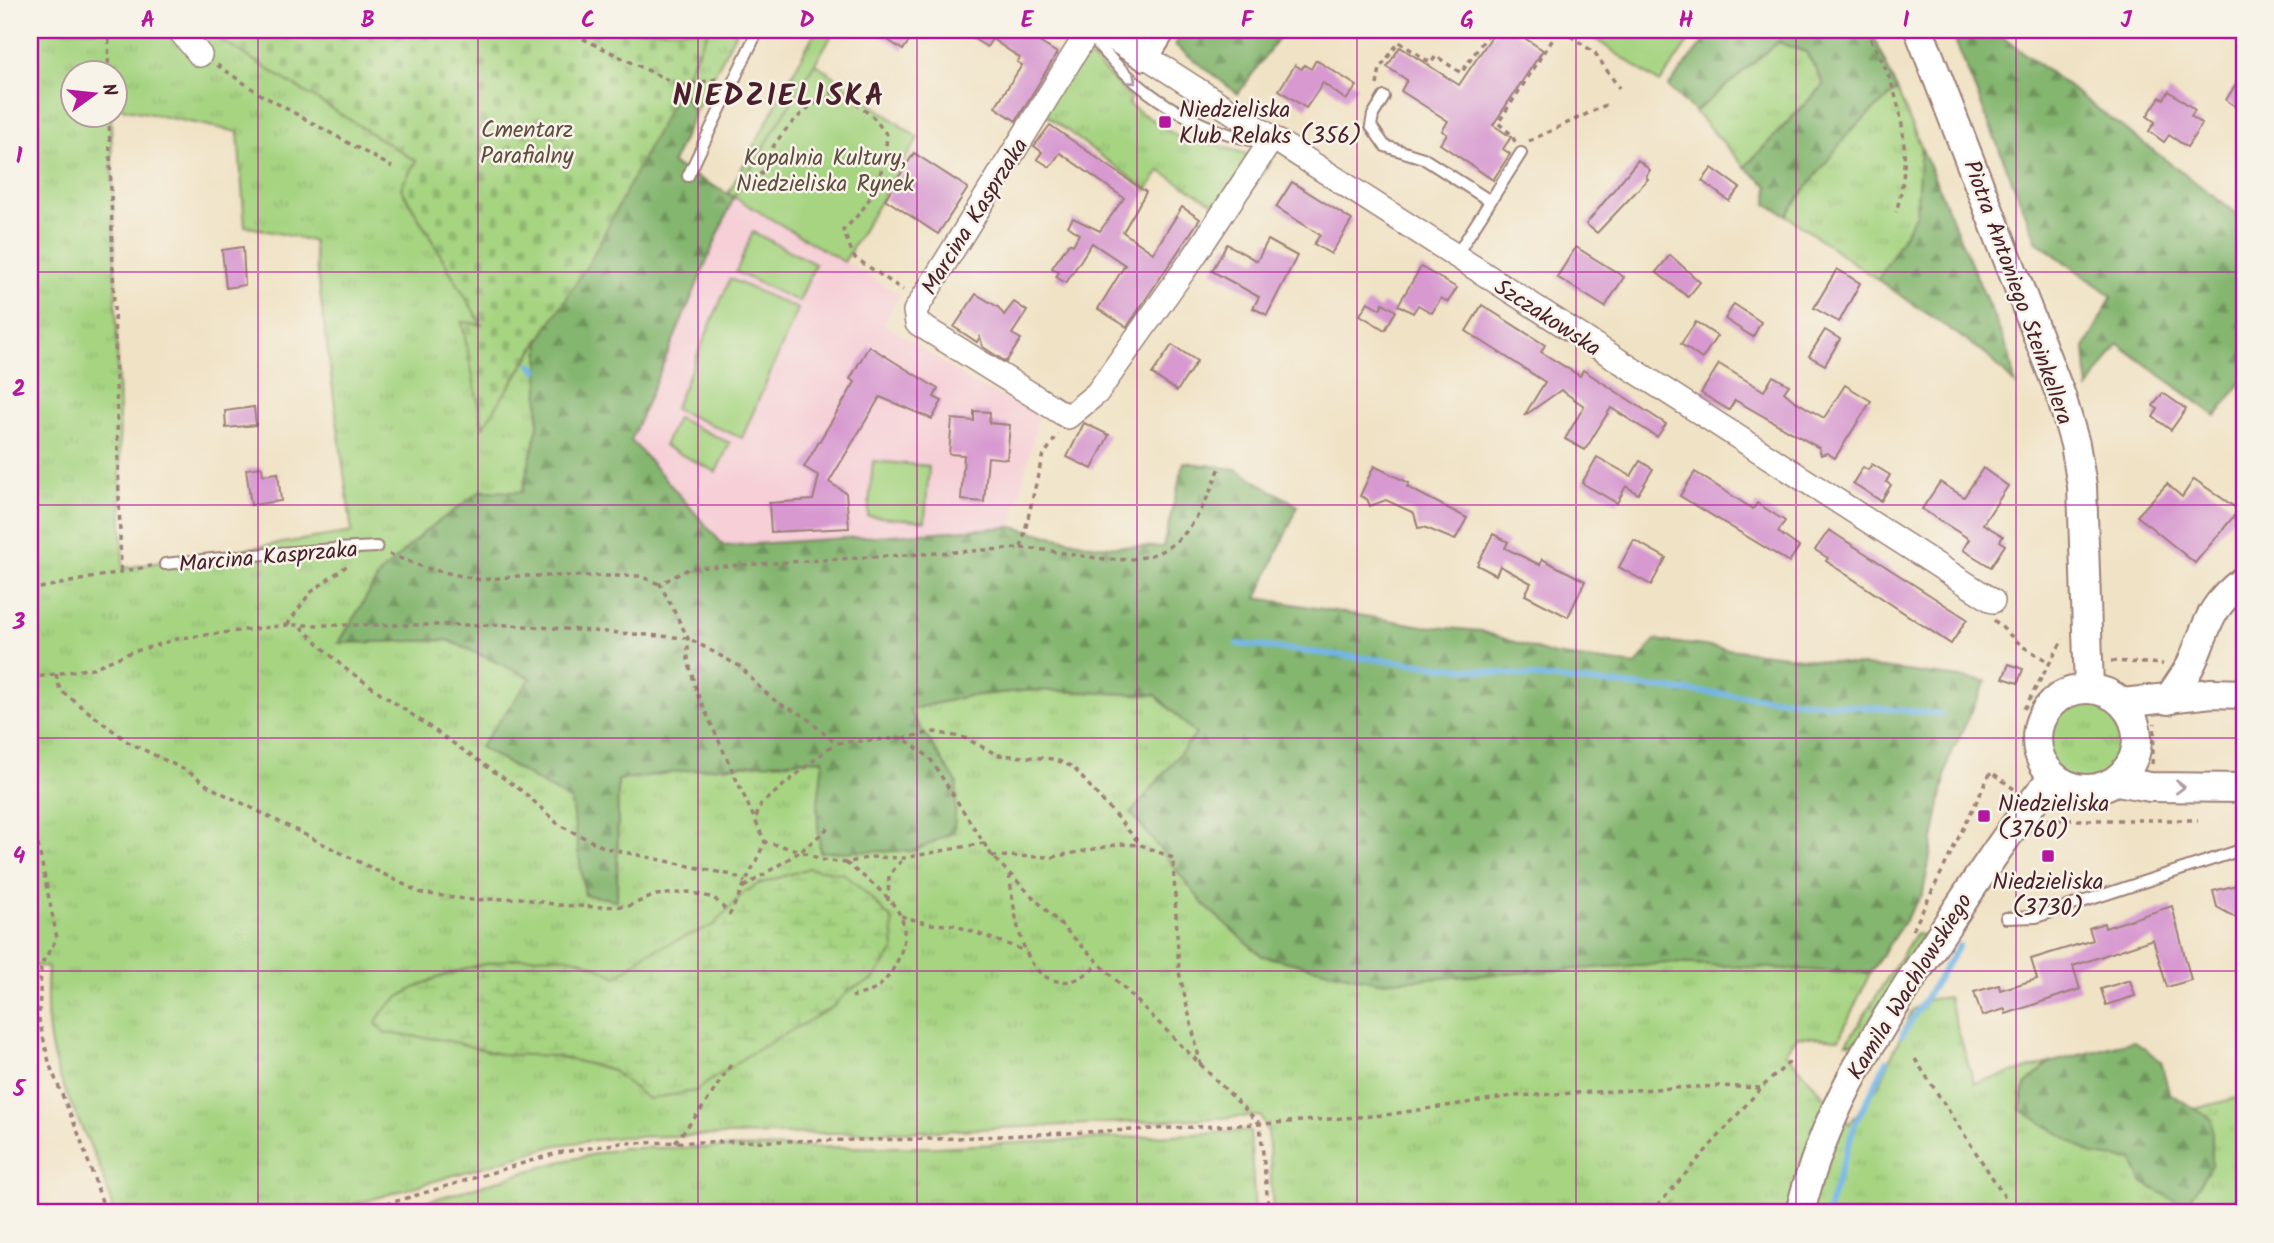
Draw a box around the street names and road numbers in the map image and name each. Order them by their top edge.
street label: Marcina Kasprzaka [913,131,1039,303]
street label: Piotra Antoniego Steinkellera [1952,155,2082,430]
street label: Szczakowska [1486,270,1608,367]
street label: Marcina Kasprzaka [177,532,359,584]
street label: Kamila Wachlowskiego [1839,887,1983,1088]

